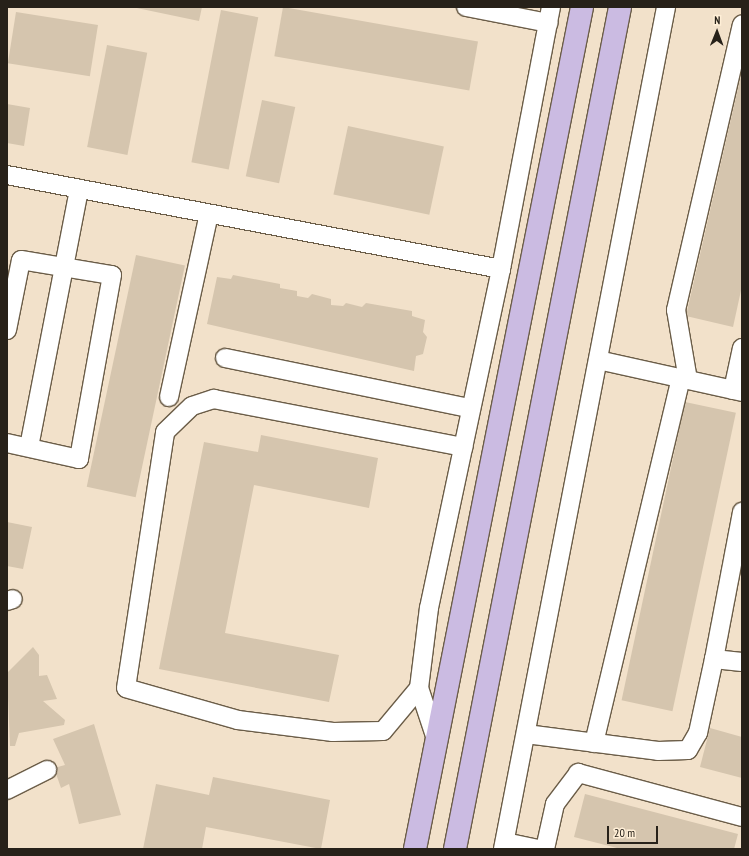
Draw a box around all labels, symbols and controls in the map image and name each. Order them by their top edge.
north arrow [697,12,737,52]
text: N [714,13,720,27]
scale bar [609,818,660,844]
text: 20 m [614,825,635,840]

